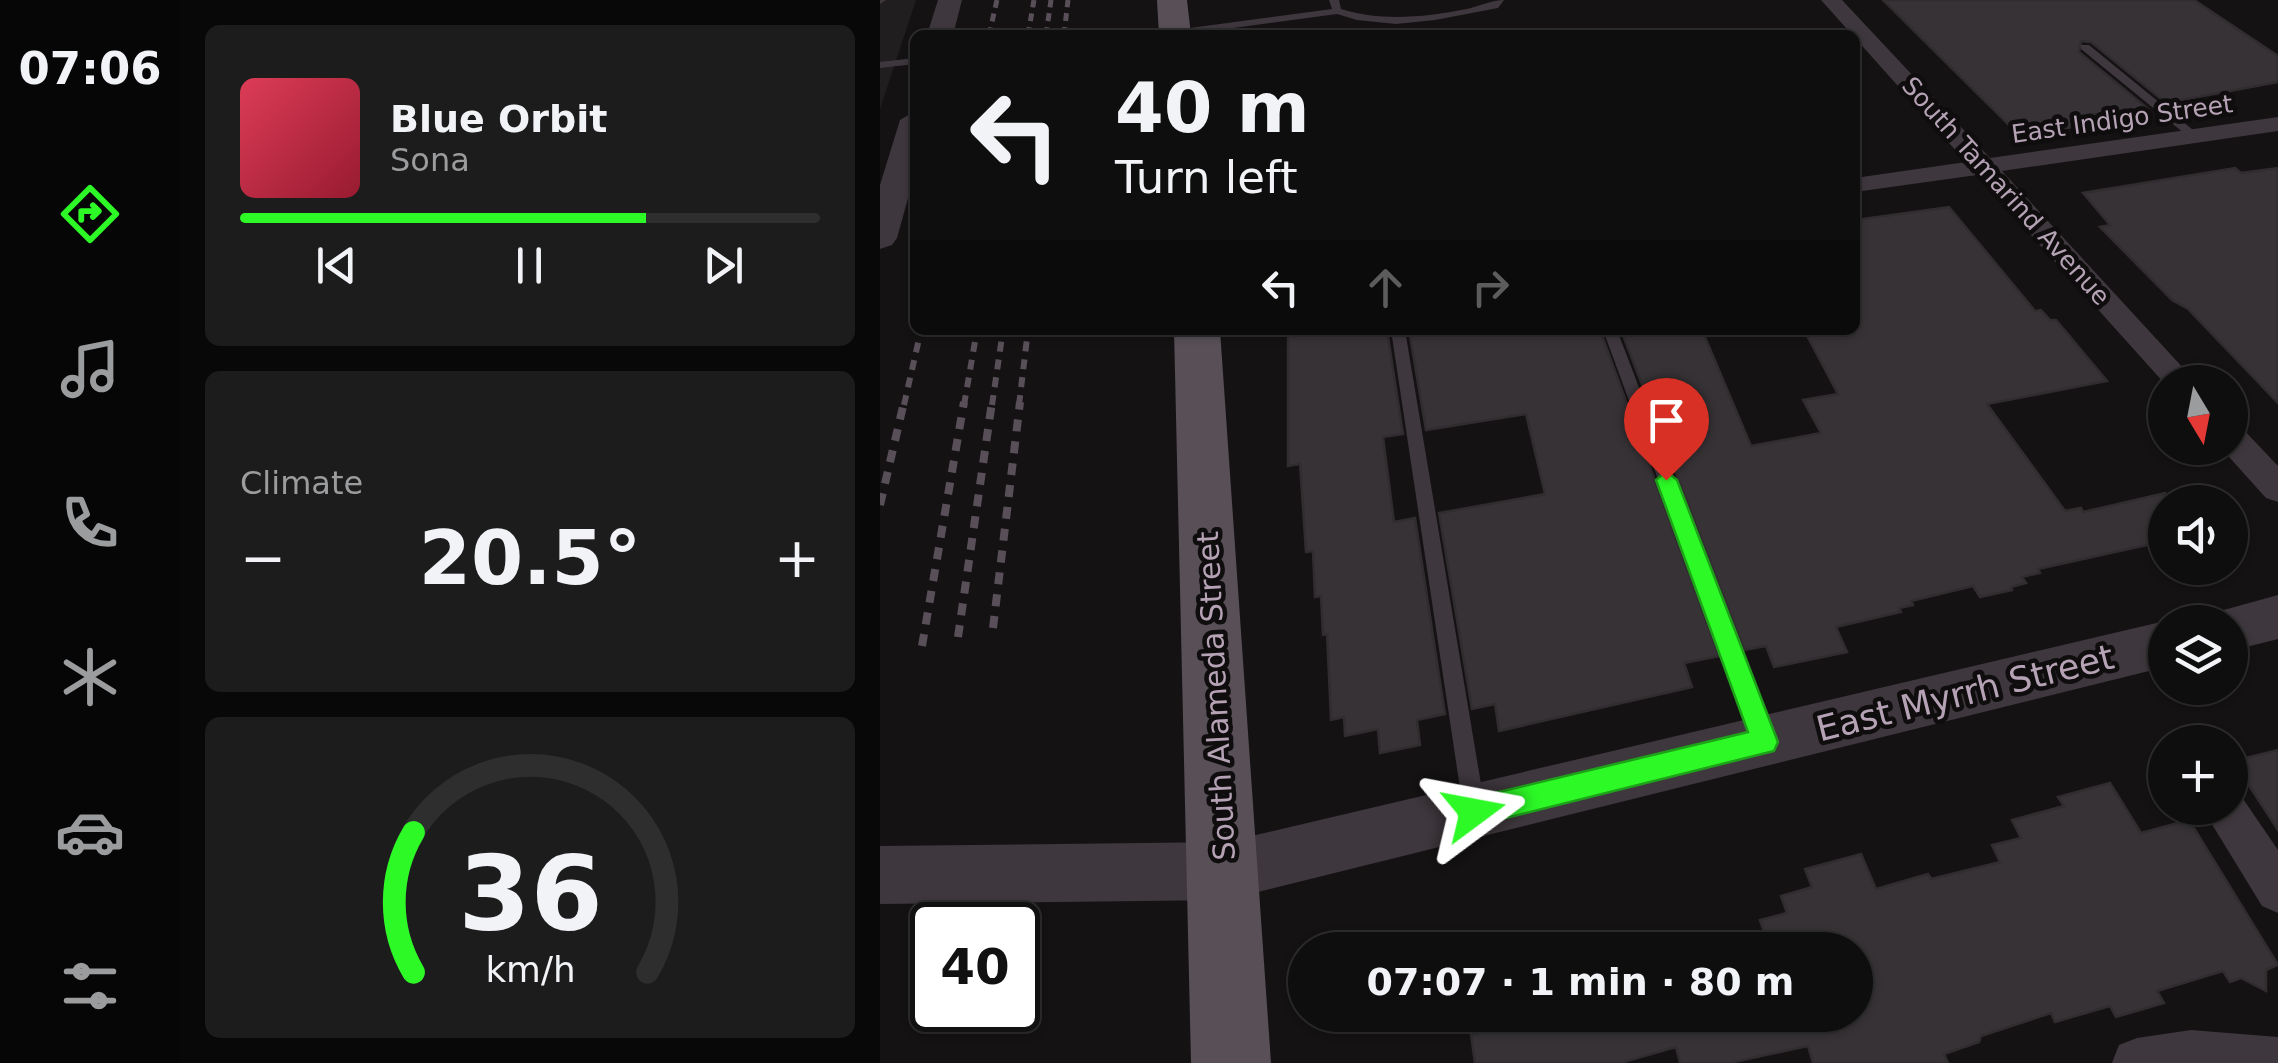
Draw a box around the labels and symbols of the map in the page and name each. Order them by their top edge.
street label: South Tamarind Avenue [1896,71,2116,311]
street label: East Indigo Street [2010,89,2235,149]
north arrow [2148,365,2248,465]
pin [1624,378,1709,481]
street label: South Alameda Street [1190,530,1242,862]
street label: East Myrrh Street [1812,637,2118,749]
position arrow [1422,760,1526,864]
speed limit sign: 40 [910,902,1040,1032]

